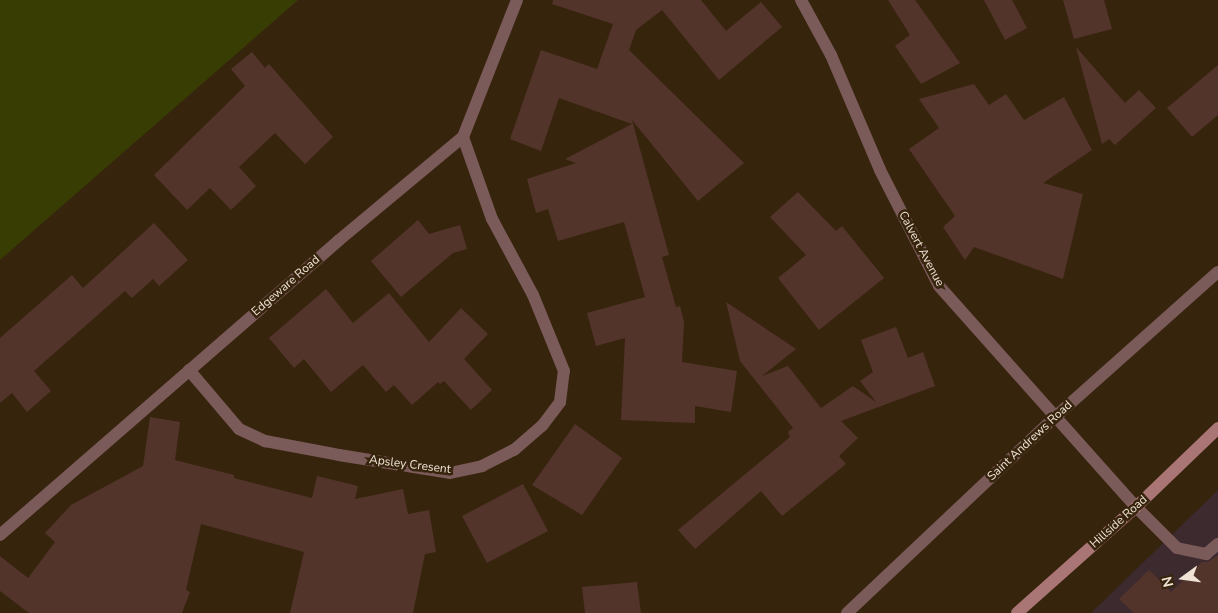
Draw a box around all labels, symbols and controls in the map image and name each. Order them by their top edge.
street label: Calvert Avenue [895,209,947,289]
street label: Edgeware Road [249,253,323,319]
street label: Saint Andrews Road [985,398,1075,484]
street label: Apsley Cresent [368,453,452,477]
street label: Hillside Road [1087,493,1151,551]
north arrow [1158,553,1208,603]
text: N [1157,574,1178,589]

